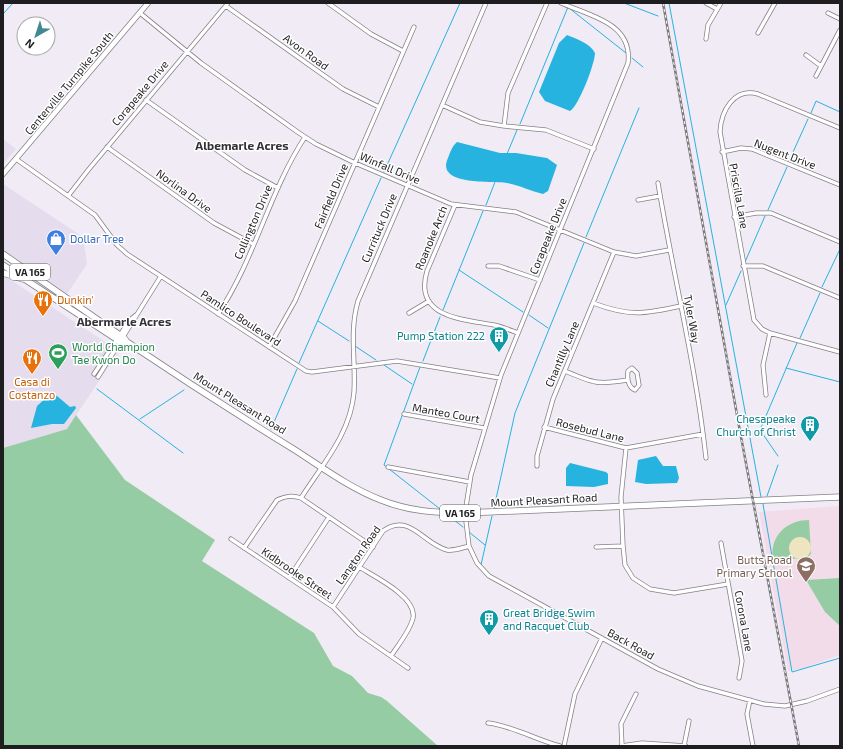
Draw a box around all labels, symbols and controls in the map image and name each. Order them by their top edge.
north arrow [16,16,56,56]
street label: Centerville Turnpike South [22,28,116,137]
street label: Avon Road [281,31,331,72]
text: N [22,37,37,52]
street label: Corapeake Drive [109,57,171,128]
street label: Nugent Drive [752,136,818,171]
district label: Albemarle Acres [195,138,289,152]
street label: Winfall Drive [358,149,423,186]
street label: Fairfield Drive [311,161,350,230]
street label: Priscilla Lane [727,162,752,230]
street label: Norlina Drive [154,166,215,215]
street label: Collington Drive [231,183,274,261]
street label: Currituck Drive [358,191,399,264]
street label: Corapeake Drive [526,196,569,276]
street label: Roanoke Arch [412,204,449,272]
shop icon: Dollar Tree [45,228,67,256]
place label: Dollar Tree [70,232,124,245]
road number: VA 165 [10,264,50,280]
street label: Pamlico Boulevard [199,287,284,348]
restaurant icon: Dunkin' [32,289,54,317]
place label: Dunkin' [57,293,94,306]
street label: Tyler Way [682,294,703,344]
district label: Abermarle Acres [77,314,171,328]
street label: Chantilly Lane [542,319,581,389]
building icon: Pump Station 222 [488,325,510,353]
place label: Pump Station 222 [397,329,485,342]
place label: World Champion Tae Kwon Do [72,340,155,366]
sports icon: World Champion Tae Kwon Do [47,342,69,370]
restaurant icon: Casa di Costanzo [21,347,43,375]
street label: Mount Pleasant Road [191,369,289,436]
place label: Casa di Costanzo [9,375,55,401]
street label: Manteo Court [411,400,481,425]
place label: Chesapeake Church of Christ [716,412,796,438]
building icon: Chesapeake Church of Christ [799,414,821,442]
street label: Rosebud Lane [555,415,626,444]
street label: Mount Pleasant Road [490,490,598,509]
road number: VA 165 [440,505,480,521]
street label: Langton Road [333,523,383,587]
street label: Kidbrooke Street [259,544,335,601]
place label: Butts Road Primary School [717,553,793,579]
school or university icon: Butts Road Primary School [795,555,817,583]
street label: Corona Lane [733,589,756,653]
place label: Great Bridge Swim and Racquet Club [503,606,595,632]
building icon: Great Bridge Swim and Racquet Club [478,608,500,636]
street label: Back Road [606,625,657,662]

